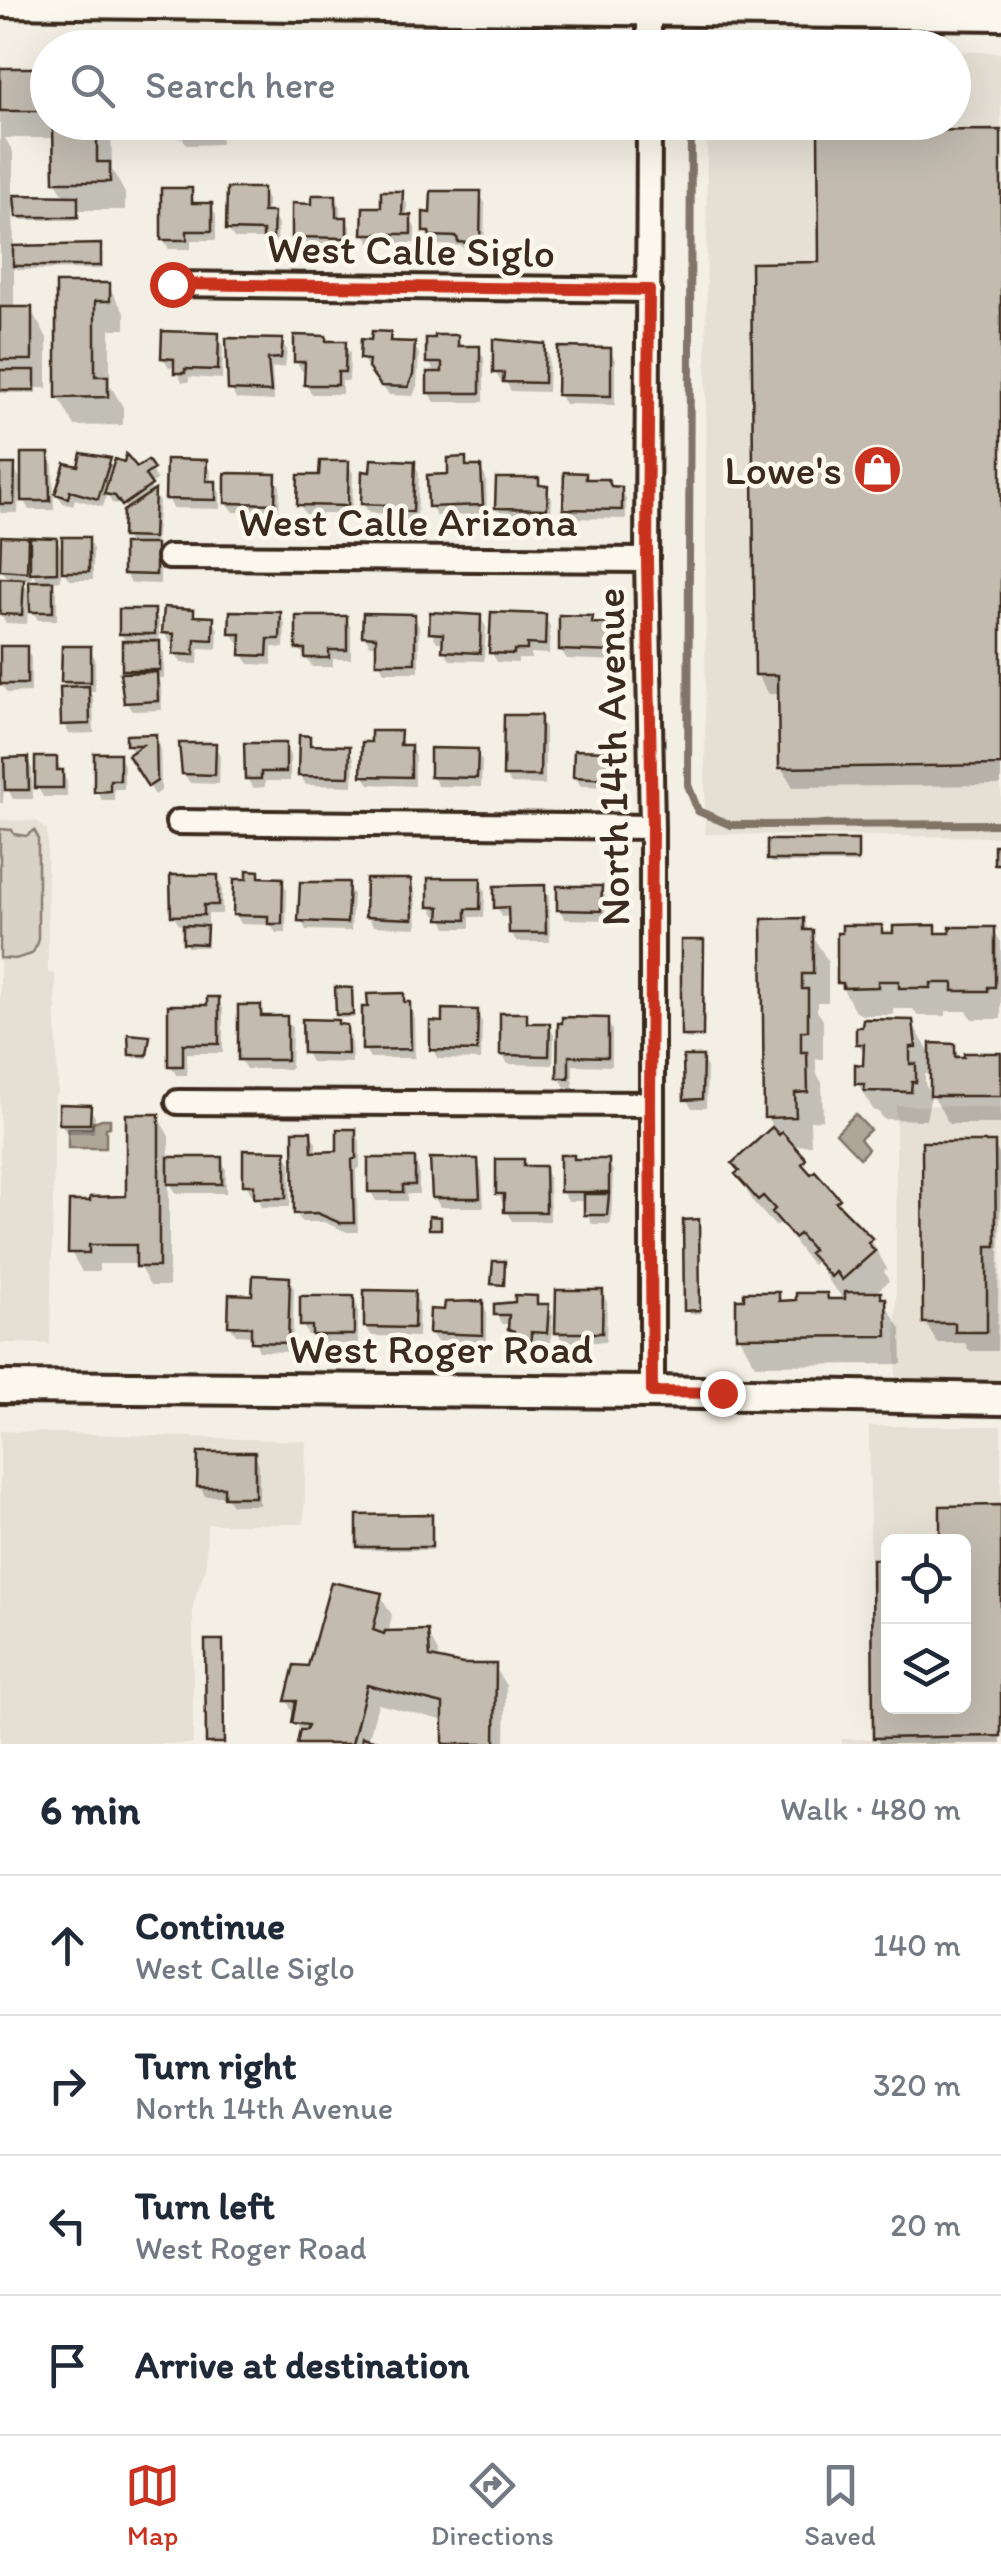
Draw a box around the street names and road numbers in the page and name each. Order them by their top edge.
street label: West Calle Siglo [266,222,556,278]
street label: West Calle Arizona [238,496,578,547]
street label: North 14th Avenue [584,587,640,927]
street label: West Roger Road [289,1323,593,1374]

